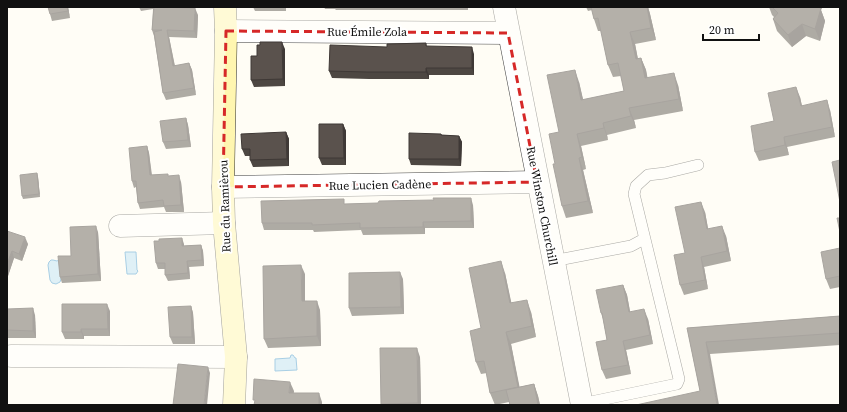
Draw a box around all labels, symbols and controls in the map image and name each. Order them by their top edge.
scale bar [703,16,759,42]
text: 20 m [709,22,735,38]
street label: Rue Émile Zola [327,24,408,40]
street label: Rue Winston Churchill [523,145,562,268]
street label: Rue du Ramièrou [215,159,235,253]
street label: Rue Lucien Cadène [328,176,432,194]

